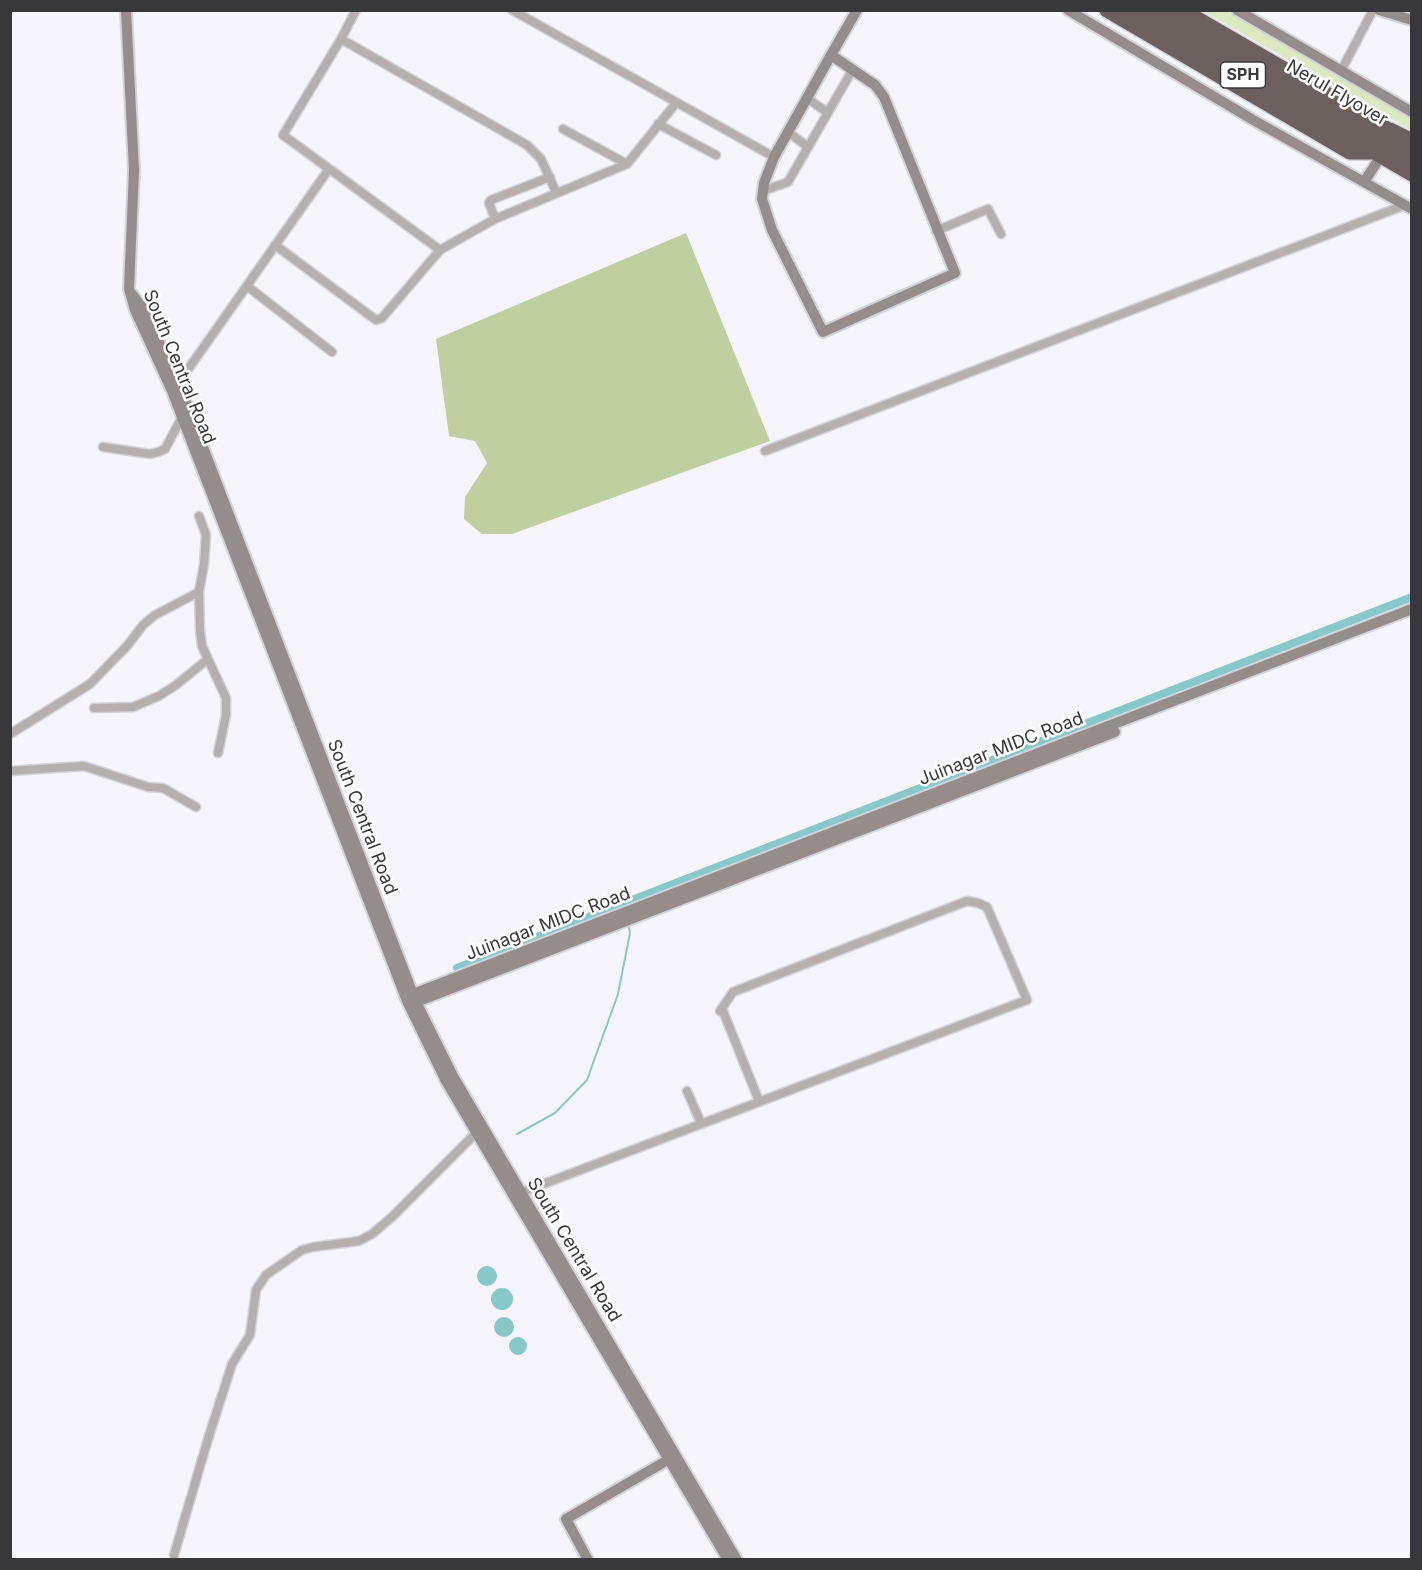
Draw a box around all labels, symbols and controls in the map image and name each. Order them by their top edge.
street label: Nerul Flyover [1283,55,1391,131]
road number: SPH [1220,62,1266,88]
street label: South Central Road [138,287,220,447]
street label: Juinagar MIDC Road [916,708,1086,790]
street label: South Central Road [322,736,402,898]
street label: Juinagar MIDC Road [463,883,633,965]
street label: South Central Road [522,1174,626,1326]

